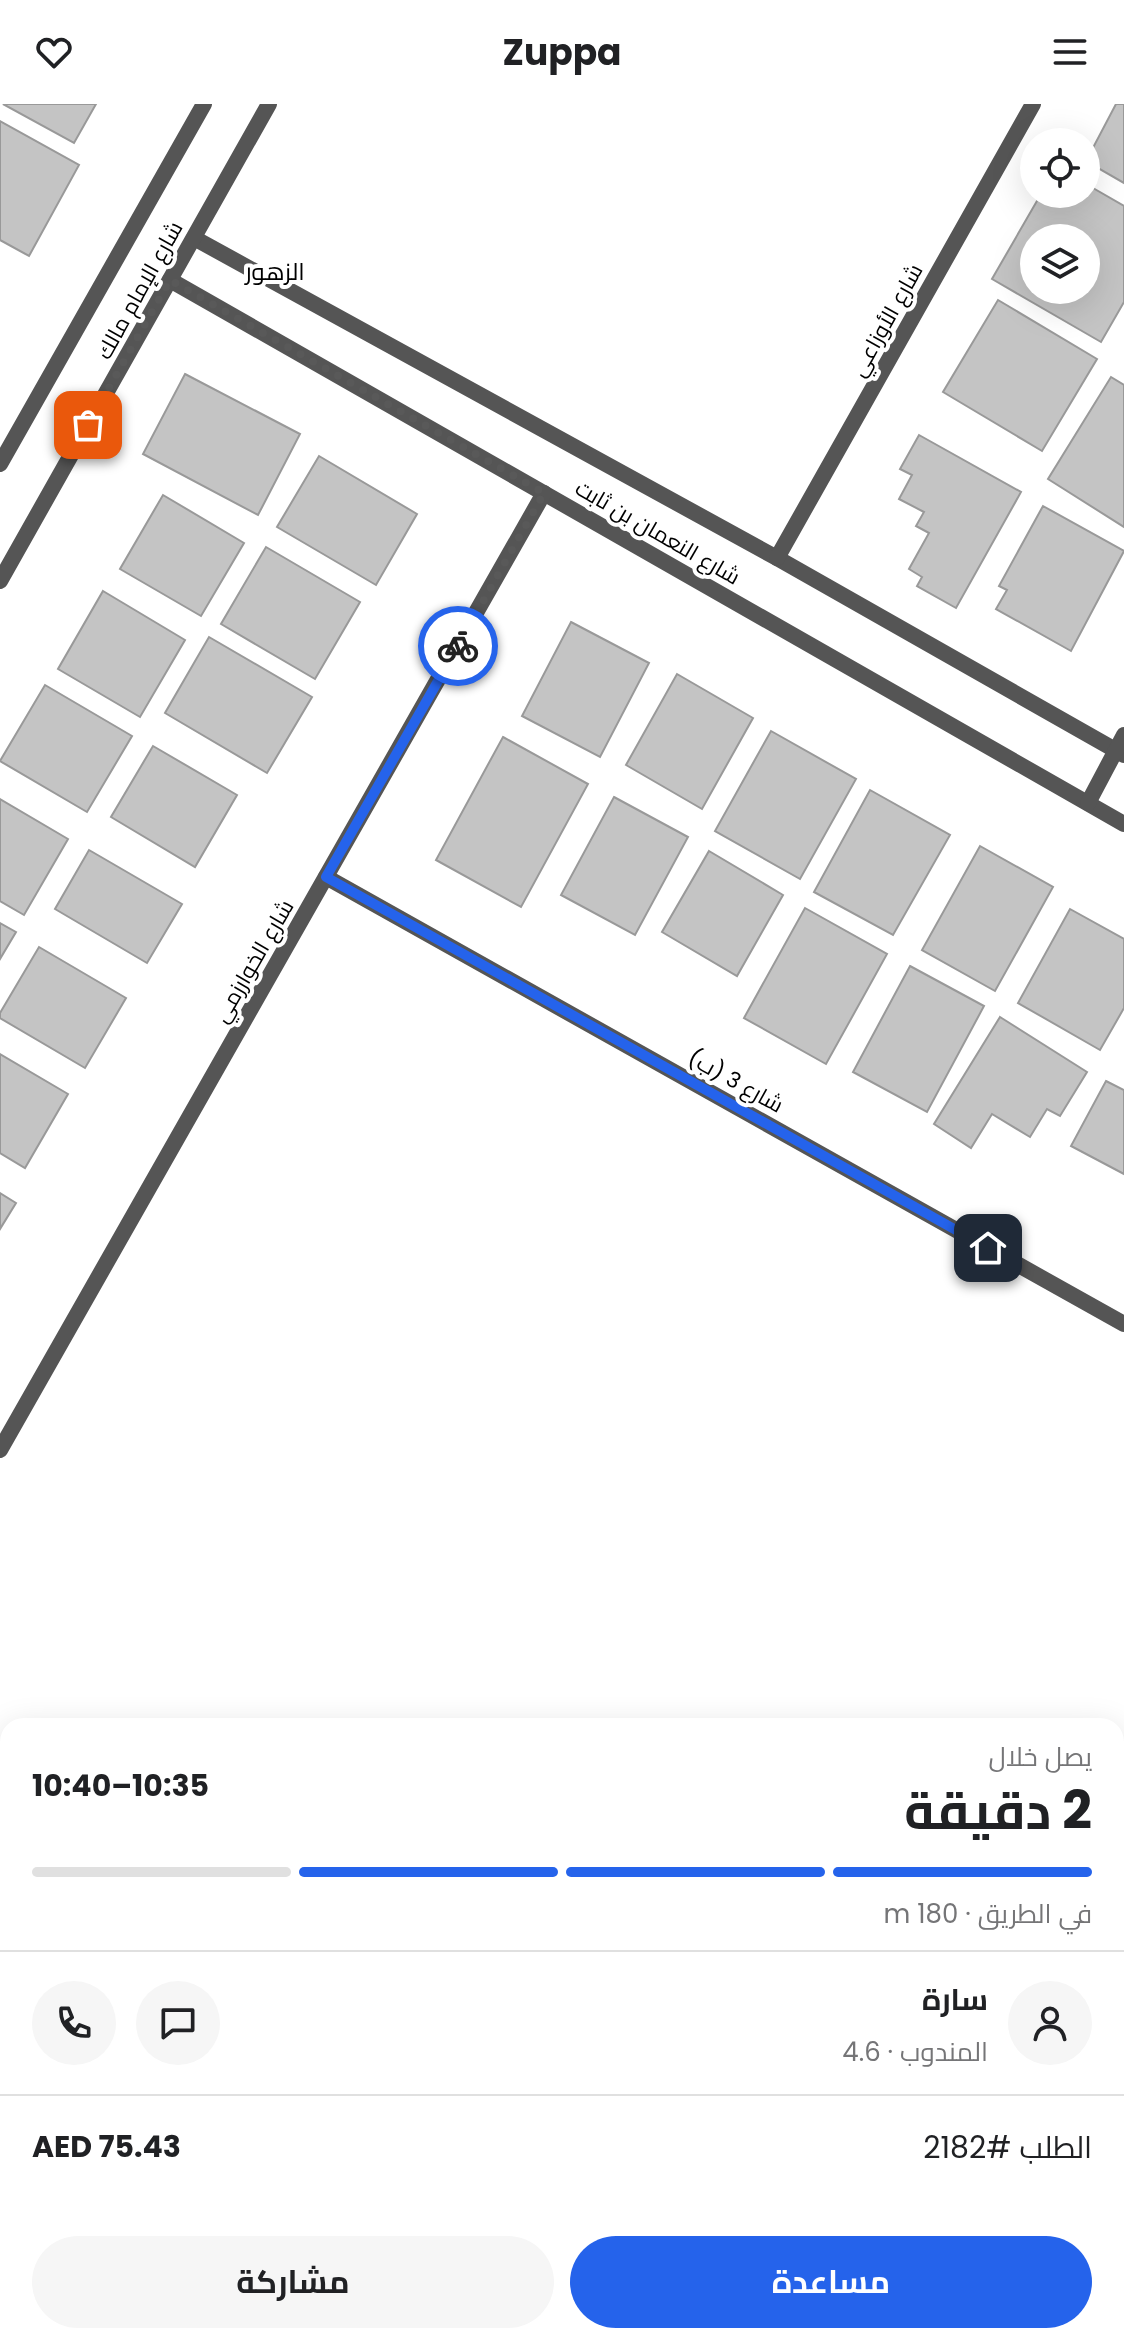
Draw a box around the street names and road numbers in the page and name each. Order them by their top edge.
street label: شارع الإمام مالك [89,216,190,365]
street label: شارع الأوزاعي [843,258,931,383]
street label: شارع النعمان بن ثابت [569,472,746,592]
street label: شارع الخوارزمي [206,894,302,1029]
street label: شارع 3 (ب) [682,1043,789,1120]

